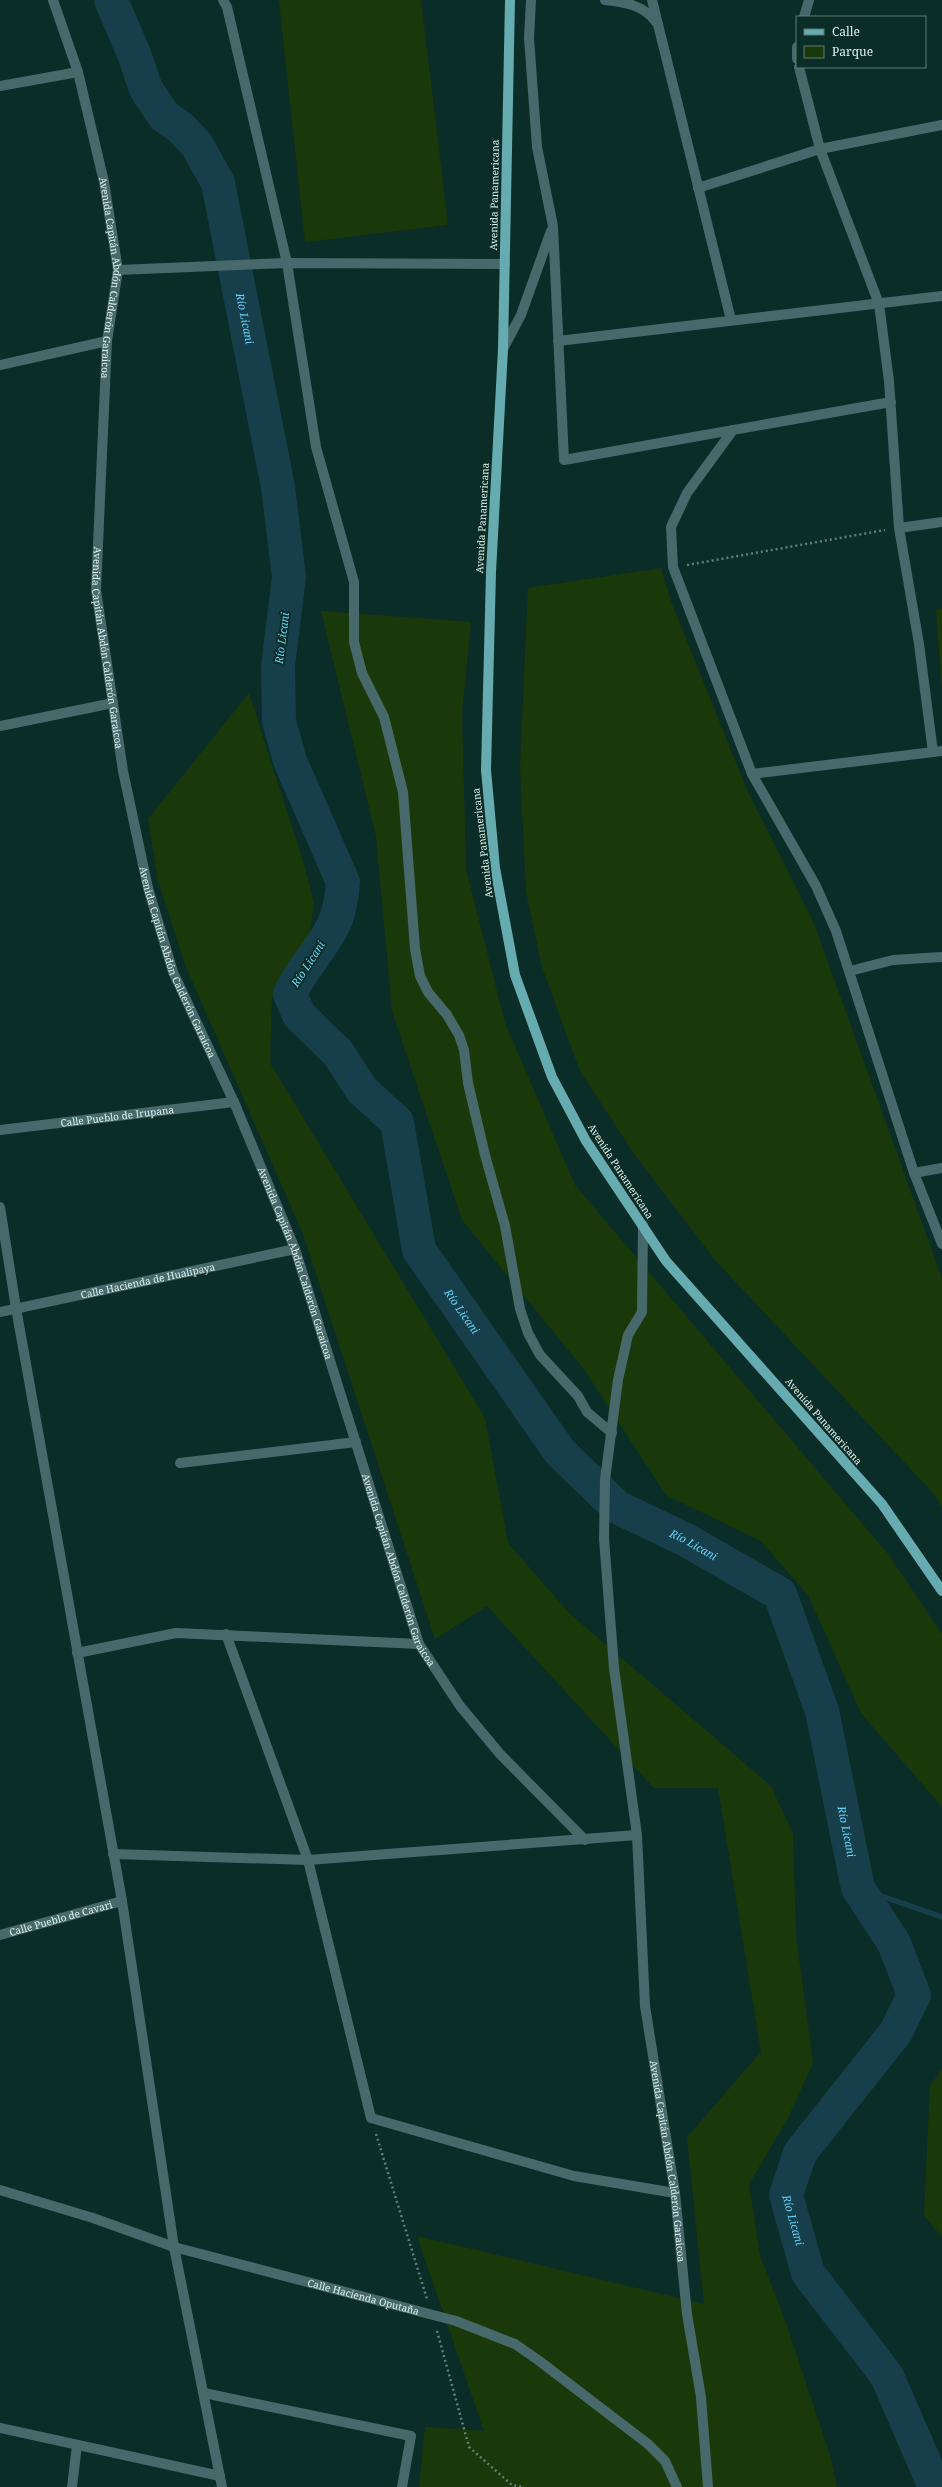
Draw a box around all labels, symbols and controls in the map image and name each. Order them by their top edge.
legend [796,16,926,68]
text: Calle [832,23,860,40]
text: Parque [832,43,873,60]
street label: Avenida Panamericana [486,139,502,250]
street label: Avenida Capitán Abdón Calderón Garaicoa [96,175,125,379]
water label: Río Licani [233,291,258,346]
street label: Avenida Panamericana [472,462,492,574]
street label: Avenida Capitán Abdón Calderón Garaicoa [89,546,127,750]
water label: Río Licani [271,611,292,665]
street label: Avenida Panamericana [468,787,496,899]
street label: Avenida Capitán Abdón Calderón Garaicoa [137,865,219,1060]
water label: Río Licani [287,937,328,990]
street label: Calle Pueblo de Irupana [60,1102,175,1130]
street label: Avenida Panamericana [585,1121,657,1222]
street label: Avenida Capitán Abdón Calderón Garaicoa [255,1165,336,1361]
street label: Calle Hacienda de Hualipaya [79,1259,217,1302]
water label: Río Licani [441,1285,484,1337]
street label: Avenida Panamericana [782,1375,866,1468]
street label: Avenida Capitán Abdón Calderón Garaicoa [359,1472,439,1669]
water label: Río Licani [667,1525,721,1564]
water label: Río Licani [834,1804,860,1859]
street label: Calle Pueblo de Cavari [7,1897,115,1939]
street label: Avenida Capitán Abdón Calderón Garaicoa [647,2059,689,2263]
water label: Río Licani [779,2192,808,2248]
street label: Calle Hacienda Oputaña [306,2275,421,2318]

